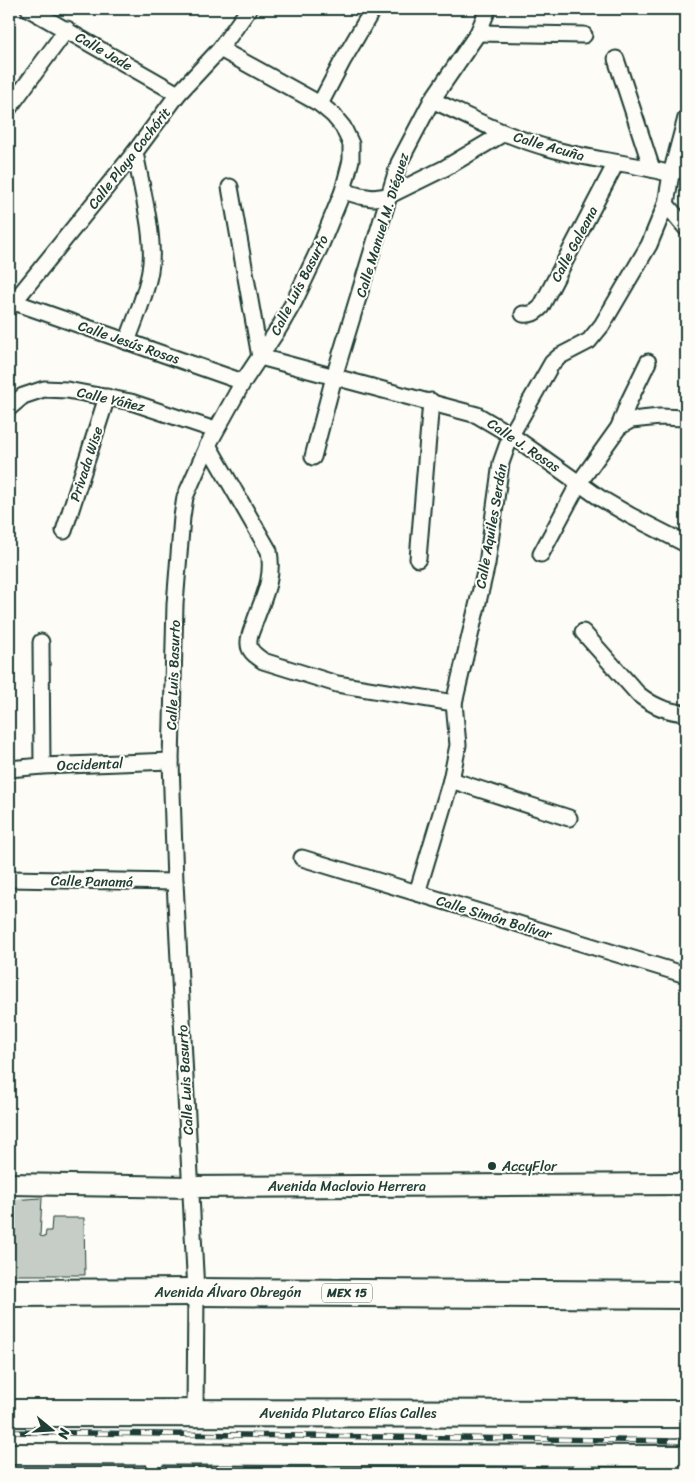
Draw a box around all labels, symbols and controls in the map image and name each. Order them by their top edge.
street label: Calle Jade [70,25,137,78]
street label: Calle Playa Cochórit [81,102,178,215]
street label: Calle Acuña [510,124,587,169]
street label: Calle Manuel M. Diéguez [349,149,416,301]
street label: Calle Galeana [544,202,605,287]
street label: Calle Luis Basurto [263,230,336,340]
street label: Calle Jesús Rosas [75,313,183,372]
street label: Calle Yáñez [75,380,148,419]
street label: Calle J. Rosas [482,412,566,480]
street label: Privada Wise [63,423,110,505]
street label: Calle Aquiles Serdán [468,461,515,591]
street label: Calle Luis Basurto [159,619,188,731]
street label: Occidental [57,751,125,778]
street label: Calle Panamá [51,868,133,895]
street label: Calle Simón Bolívar [433,888,556,947]
street label: Calle Luis Basurto [170,1024,201,1136]
place label: AccyFlor [501,1154,558,1179]
marker: AccyFlor [486,1160,498,1172]
street label: Avenida Maclovio Herrera [267,1174,426,1199]
street label: Avenida Álvaro Obregón [154,1280,302,1305]
road number: MEX 15 [322,1284,372,1302]
street label: Avenida Plutarco Elías Calles [258,1401,437,1426]
north arrow [28,1404,78,1454]
text: N [50,1424,78,1443]

